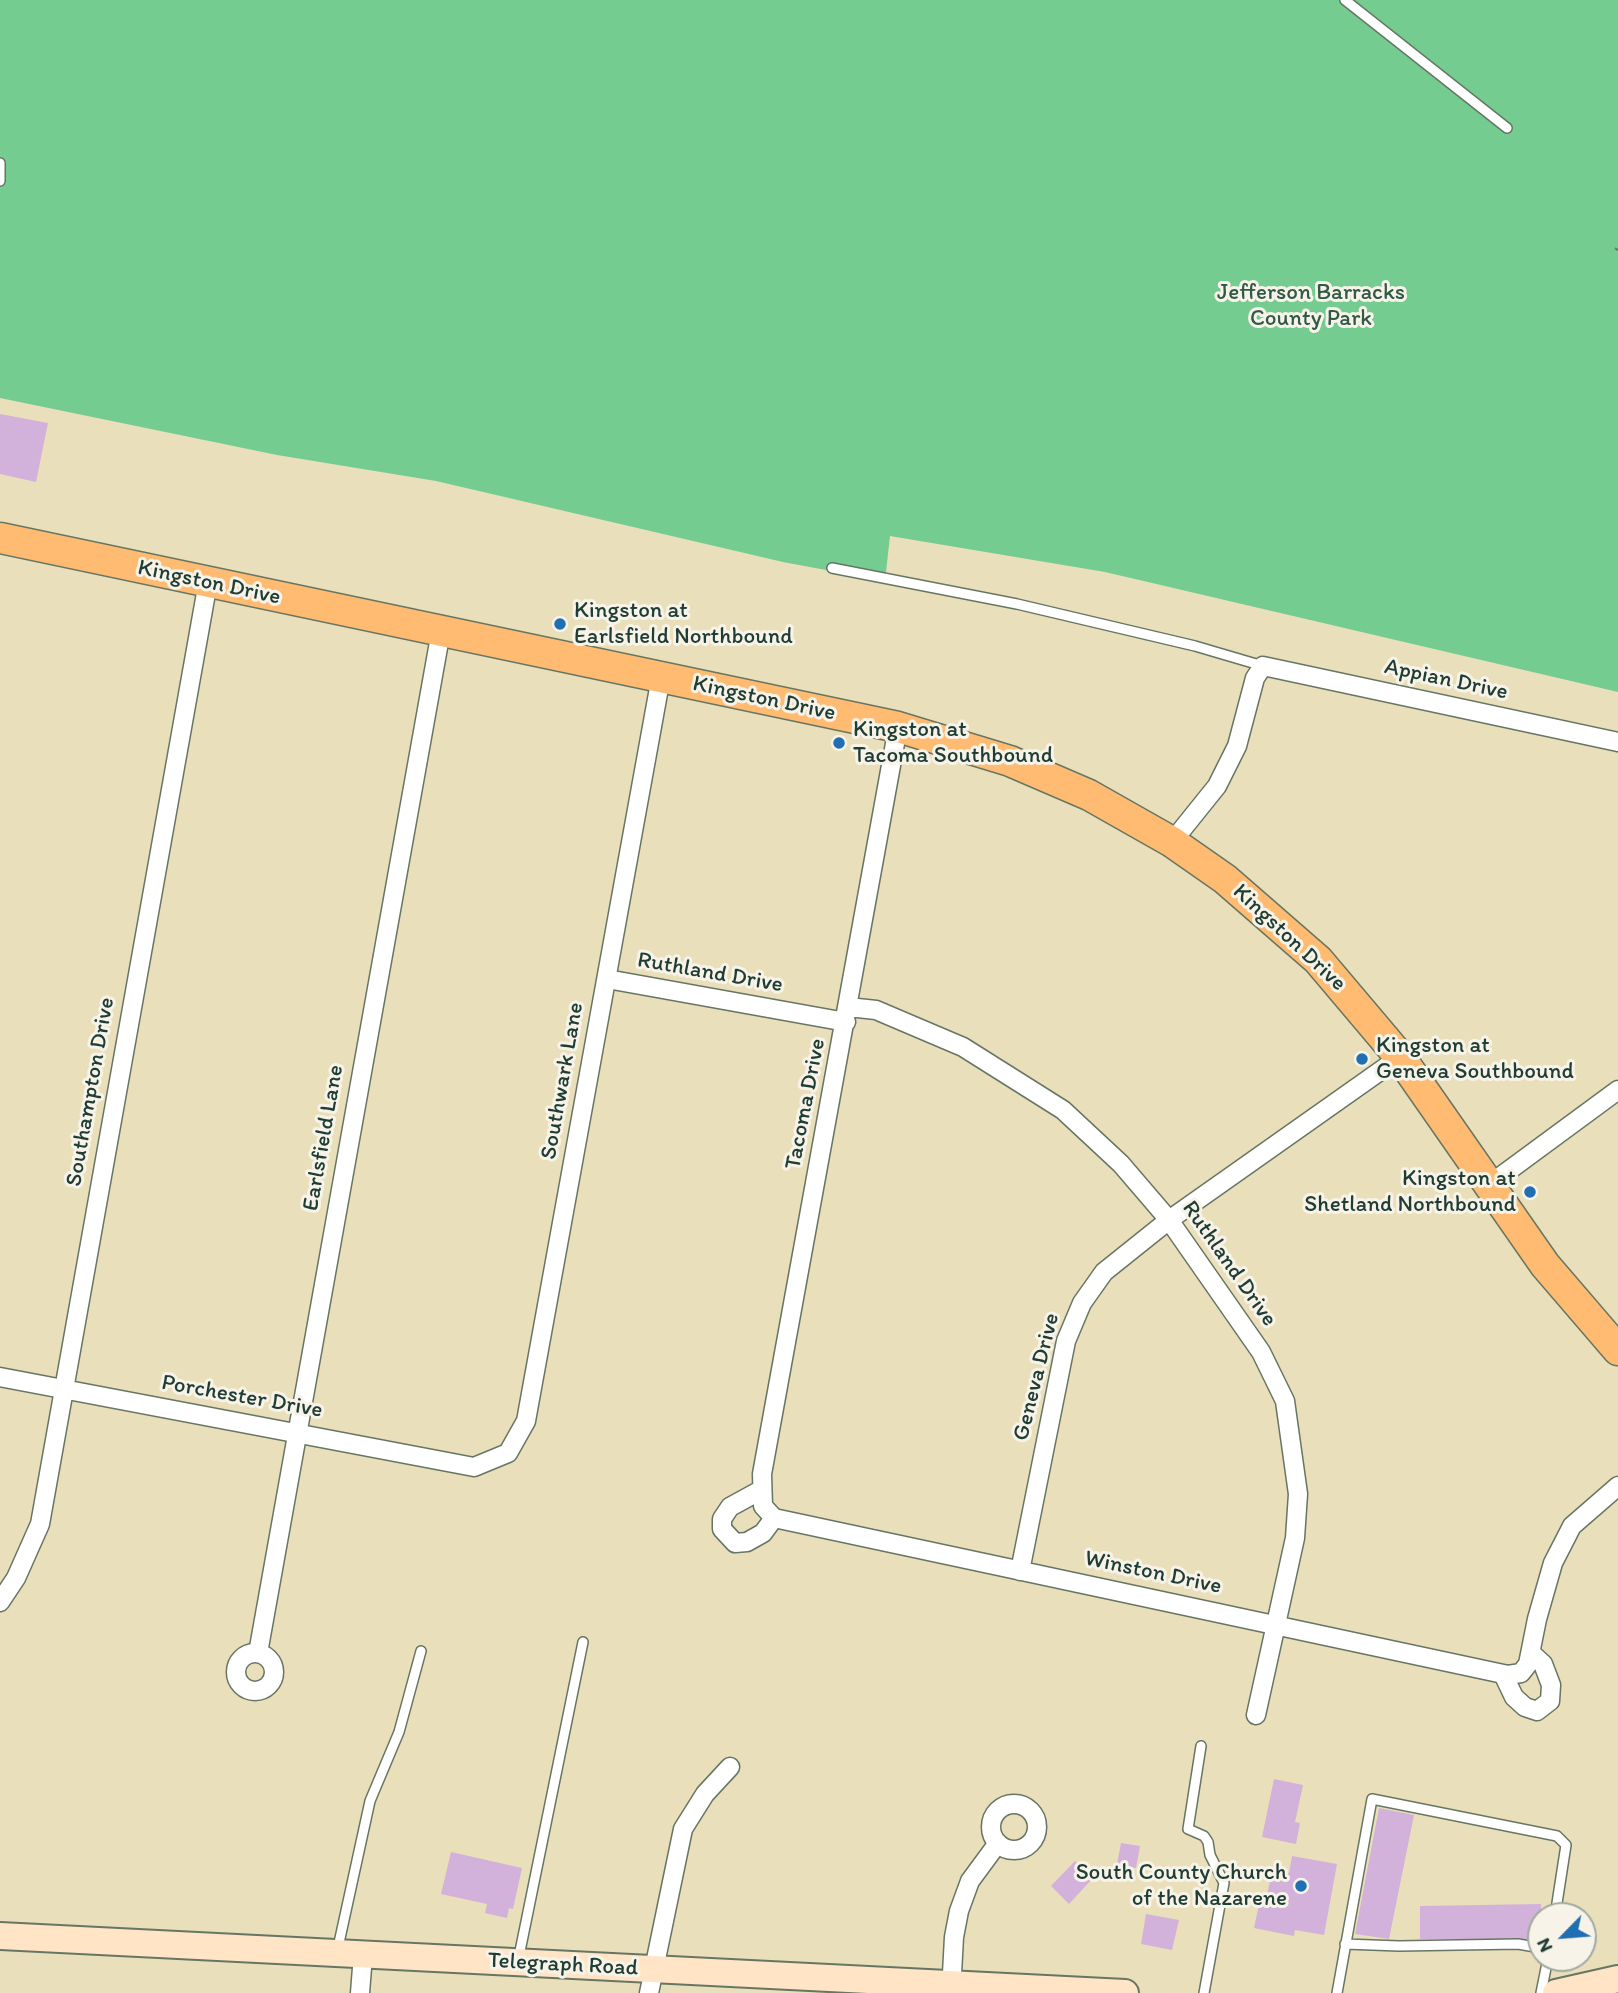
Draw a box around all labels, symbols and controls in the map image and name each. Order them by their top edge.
park label: Jefferson Barracks County Park [1217,279,1405,333]
street label: Kingston Drive [135,554,283,612]
place label: Kingston at Earlsfield Northbound [574,597,793,651]
marker: Kingston at Earlsfield Northbound [552,616,568,632]
street label: Appian Drive [1382,653,1510,707]
street label: Kingston Drive [690,670,838,728]
place label: Kingston at Tacoma Southbound [853,716,1053,770]
marker: Kingston at Tacoma Southbound [831,735,847,751]
street label: Kingston Drive [1226,878,1352,998]
street label: Ruthland Drive [635,947,785,999]
street label: Southampton Drive [61,995,121,1189]
street label: Southwark Lane [536,1000,590,1162]
place label: Kingston at Geneva Southbound [1376,1032,1574,1086]
street label: Tacoma Drive [780,1036,832,1172]
marker: Kingston at Geneva Southbound [1354,1051,1370,1067]
street label: Earlsfield Lane [298,1063,350,1213]
place label: Kingston at Shetland Northbound [1304,1165,1516,1219]
marker: Kingston at Shetland Northbound [1522,1184,1538,1200]
street label: Ruthland Drive [1176,1196,1282,1332]
street label: Geneva Drive [1008,1310,1066,1444]
street label: Porchester Drive [159,1369,325,1425]
street label: Winston Drive [1082,1545,1224,1601]
place label: South County Church of the Nazarene [1076,1859,1287,1913]
marker: South County Church of the Nazarene [1293,1878,1309,1894]
north arrow [1527,1902,1597,1972]
text: N [1531,1935,1557,1956]
street label: Telegraph Road [487,1947,639,1983]

